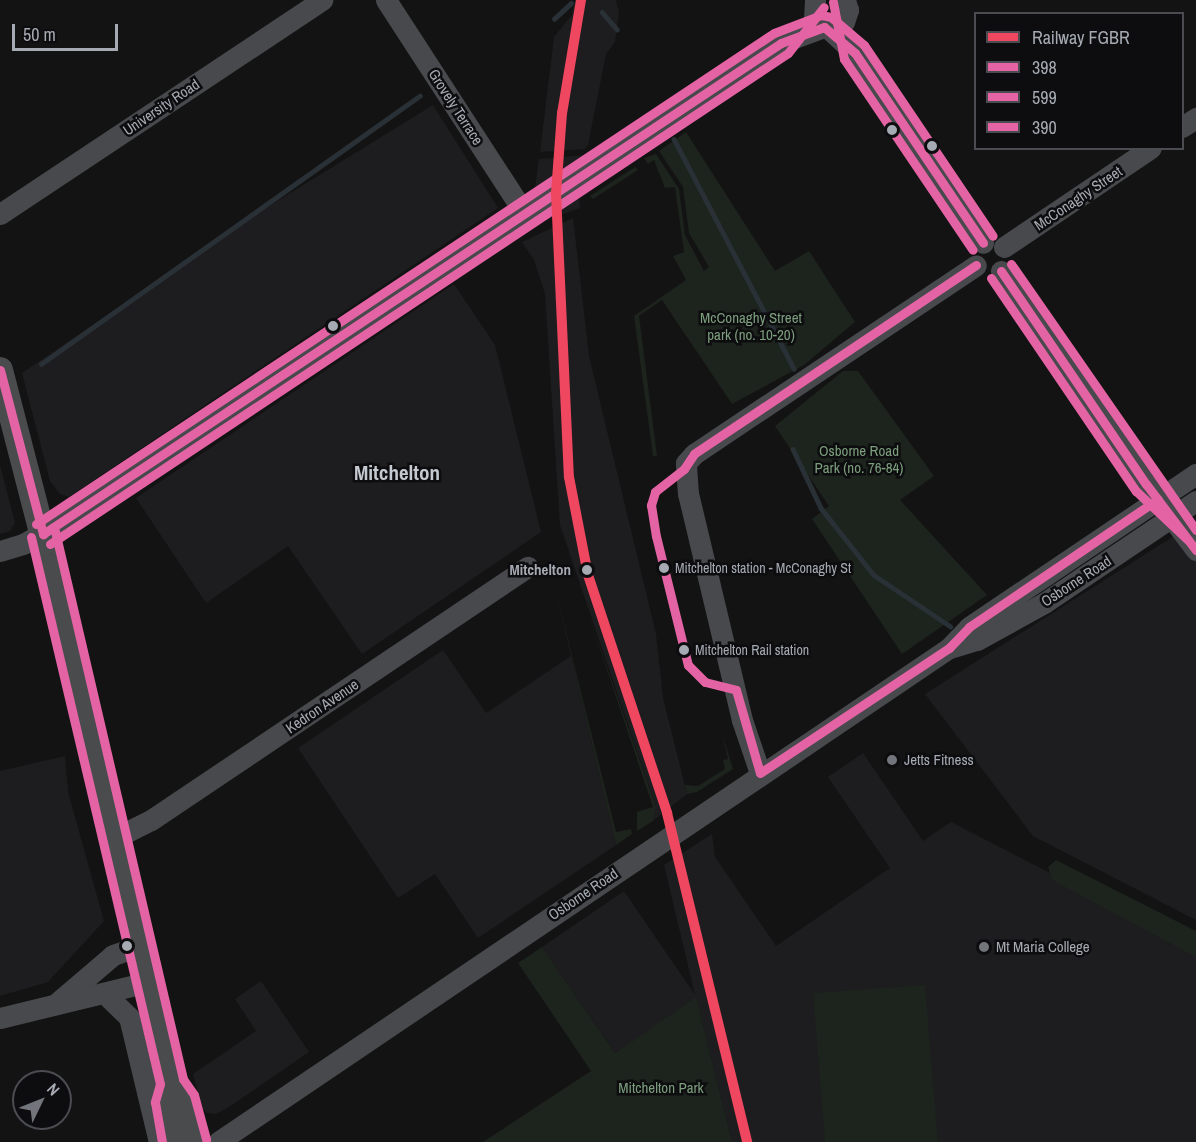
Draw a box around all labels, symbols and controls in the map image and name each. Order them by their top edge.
scale bar [15,12,122,50]
legend [974,12,1184,150]
text: 50 m [23,22,56,47]
text: Railway FGBR [1032,25,1130,50]
text: 398 [1032,55,1057,80]
street label: Grovely Terrace [425,66,487,148]
street label: University Road [119,75,203,139]
text: 599 [1032,85,1057,110]
text: 390 [1032,115,1057,140]
unlabelled marker [886,124,898,136]
unlabelled marker [926,140,938,152]
street label: McConaghy Street [1031,162,1125,234]
park label: McConaghy Street park (no. 10-20) [700,308,802,343]
unlabelled marker [327,320,339,332]
park label: Osborne Road Park (no. 76-84) [815,441,903,476]
district label: Mitchelton [354,460,440,486]
street label: Osborne Road [1038,552,1114,610]
marker: Mitchelton [576,559,598,581]
place label: Mitchelton station - McConaghy St [675,560,851,576]
place label: Mitchelton [510,561,571,579]
marker: Mitchelton station - McConaghy St [658,562,670,574]
place label: Mitchelton Rail station [695,642,809,658]
marker: Mitchelton Rail station [678,644,690,656]
street label: Kedron Avenue [282,675,362,737]
place label: Jetts Fitness [904,751,974,769]
marker: Jetts Fitness [885,753,899,767]
street label: Osborne Road [545,864,621,924]
place label: Mt Maria College [996,938,1090,956]
unlabelled marker [121,940,133,952]
marker: Mt Maria College [977,940,991,954]
north arrow [12,1070,72,1130]
text: N [42,1078,65,1100]
park label: Mitchelton Park [618,1079,704,1097]

